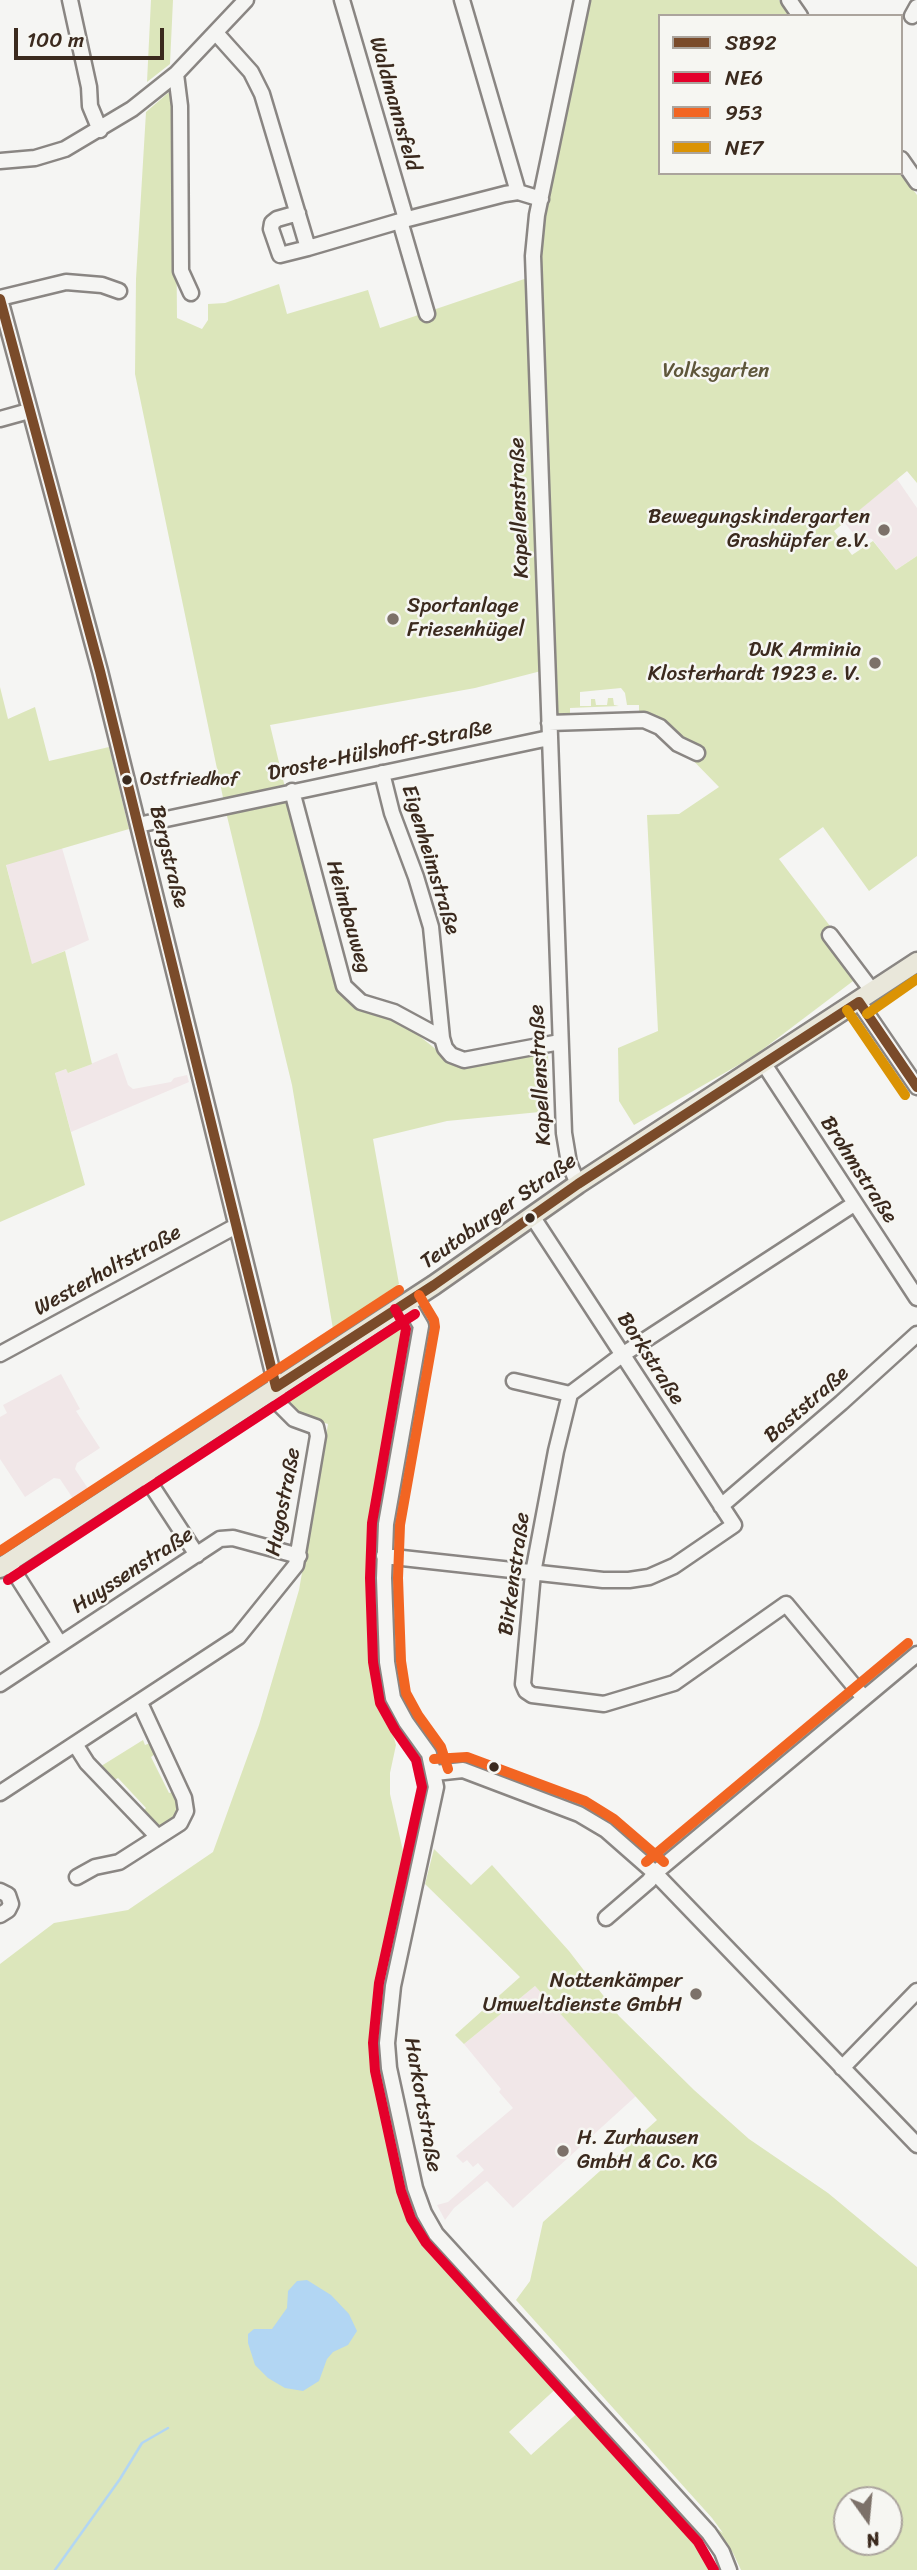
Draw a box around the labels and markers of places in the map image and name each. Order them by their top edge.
place label: Bewegungskindergarten Grashüpfer e.V. [648,505,870,555]
marker: Bewegungskindergarten Grashüpfer e.V. [876,522,892,538]
place label: Sportanlage Friesenhügel [407,594,524,644]
marker: Sportanlage Friesenhügel [385,611,401,627]
place label: DJK Arminia Klosterhardt 1923 e. V. [648,638,861,688]
marker: DJK Arminia Klosterhardt 1923 e. V. [867,655,883,671]
place label: Ostfriedhof [140,769,238,791]
marker: Ostfriedhof [120,773,134,787]
unlabelled marker [523,1211,537,1225]
unlabelled marker [487,1760,501,1774]
place label: Nottenkämper Umweltdienste GmbH [483,1969,682,2019]
marker: Nottenkämper Umweltdienste GmbH [688,1986,704,2002]
place label: H. Zurhausen GmbH & Co. KG [577,2126,718,2176]
marker: H. Zurhausen GmbH & Co. KG [555,2143,571,2159]

